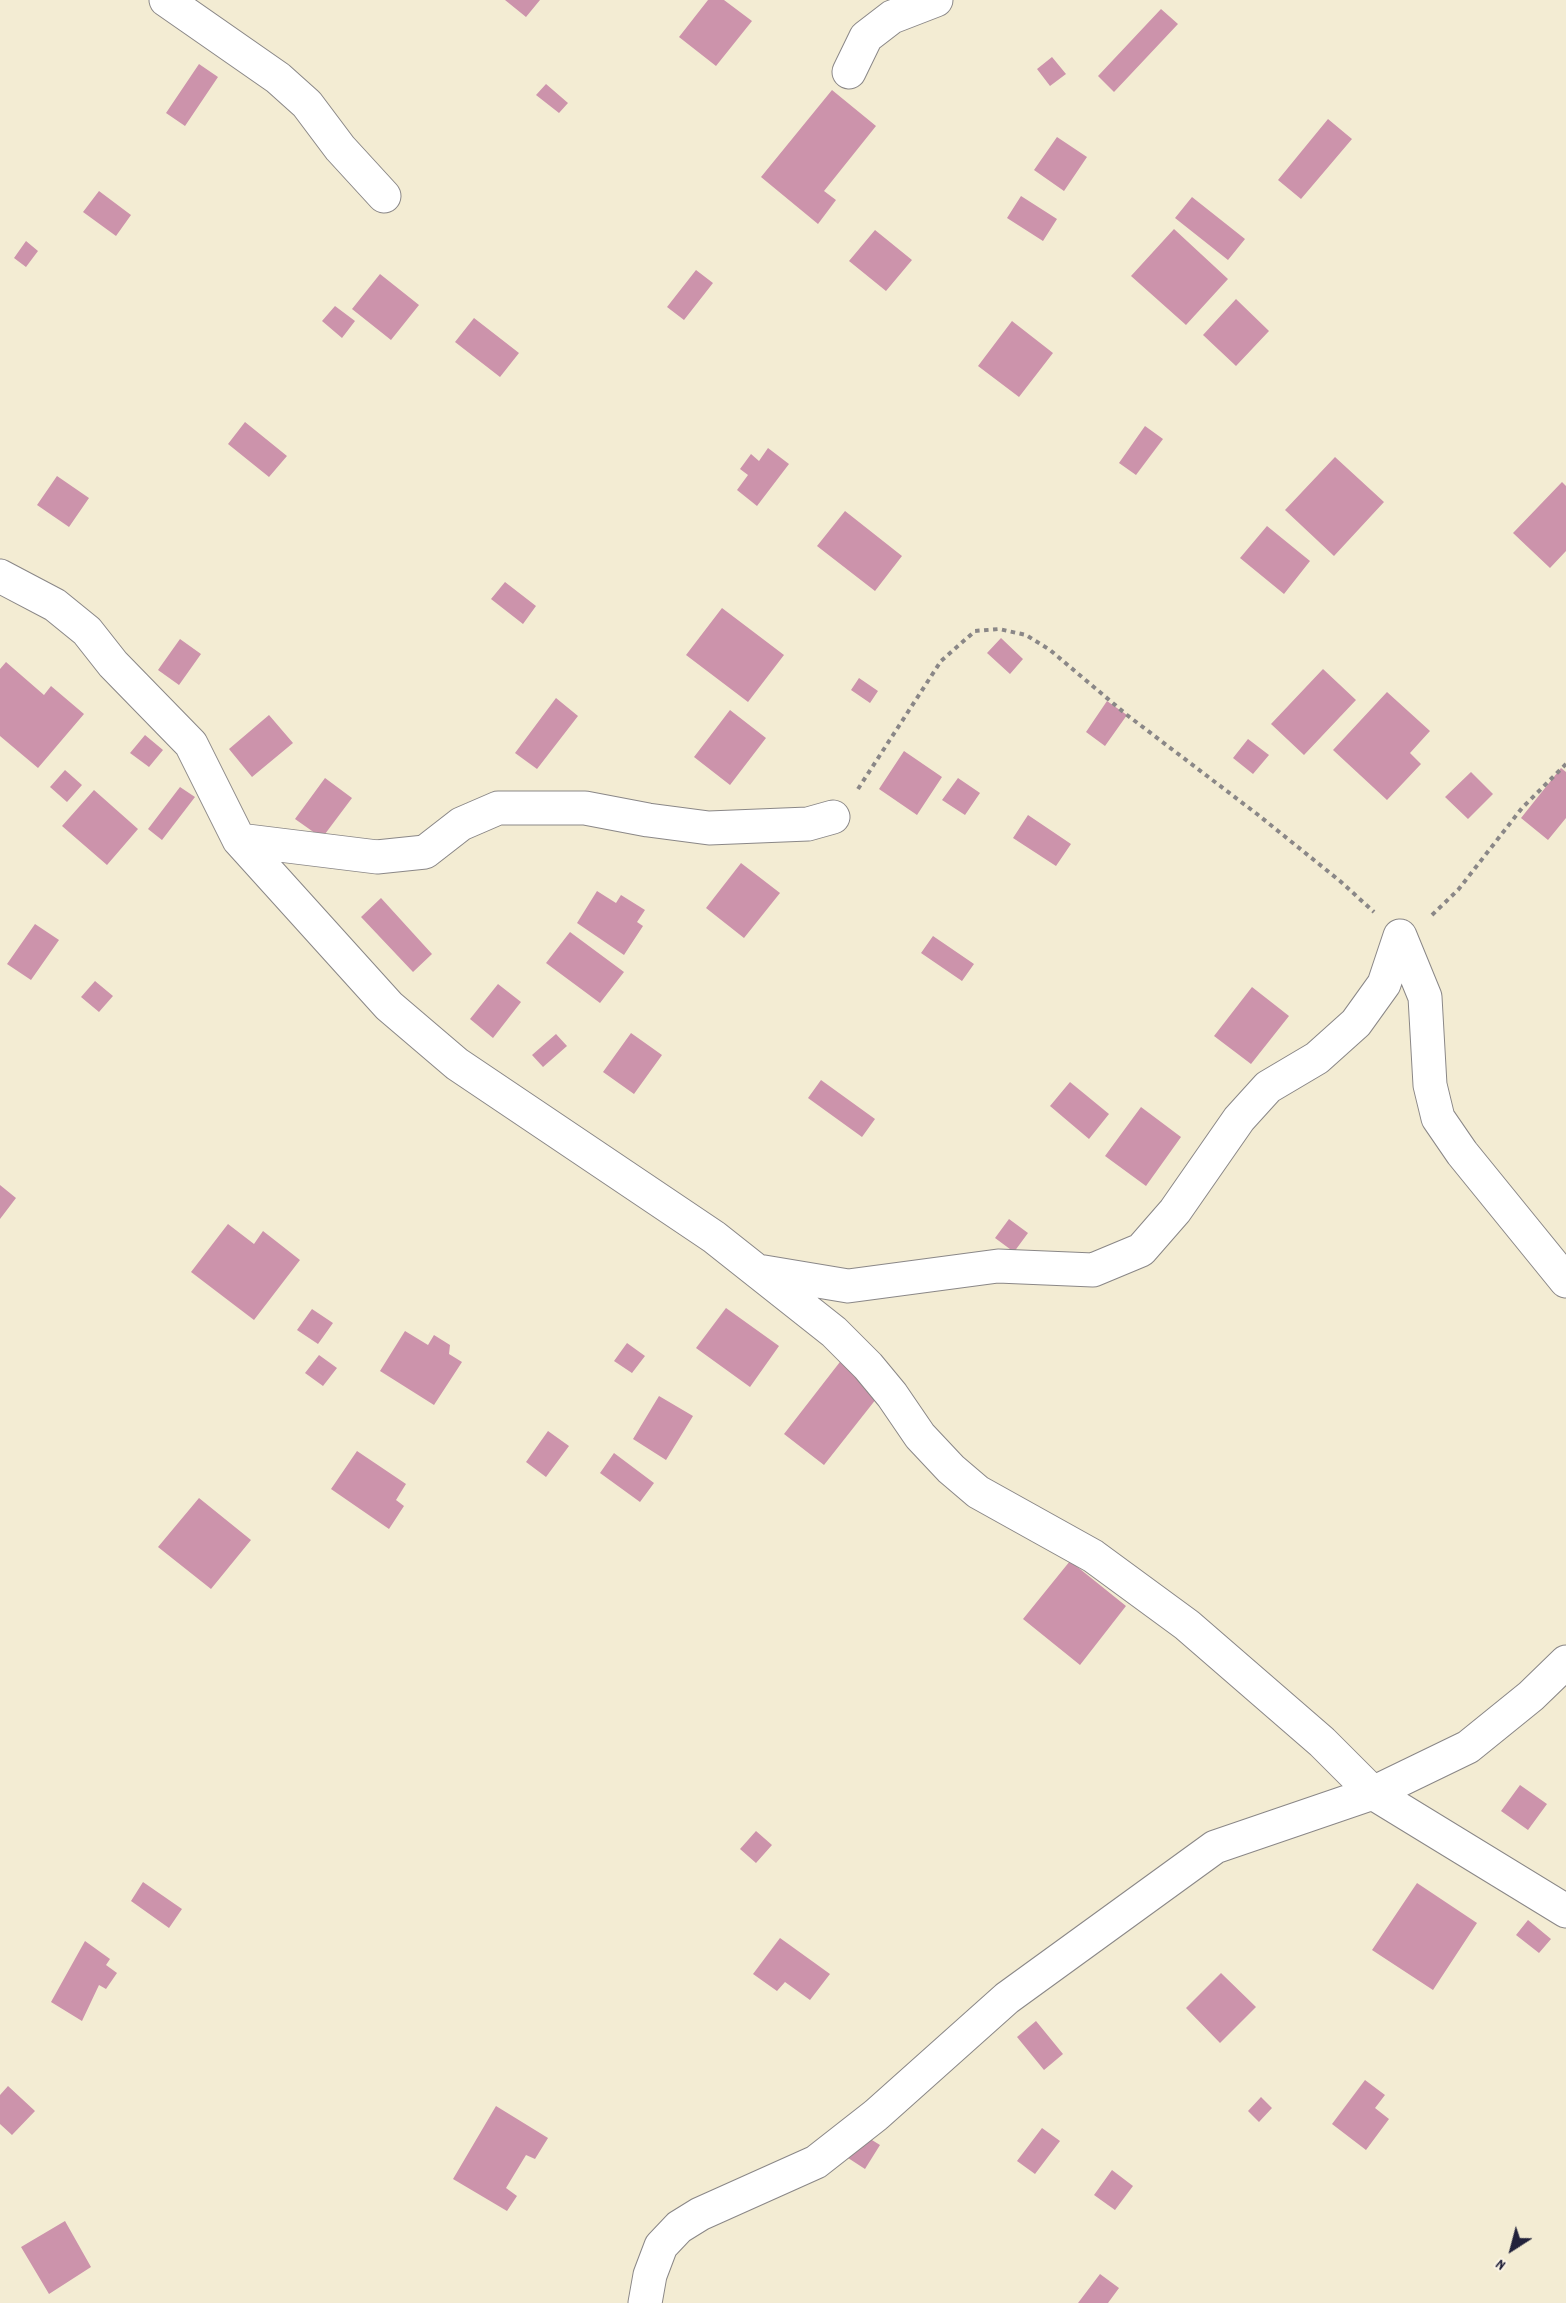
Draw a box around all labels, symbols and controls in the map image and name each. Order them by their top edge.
north arrow [1482,2219,1542,2279]
text: N [1491,2252,1511,2276]

